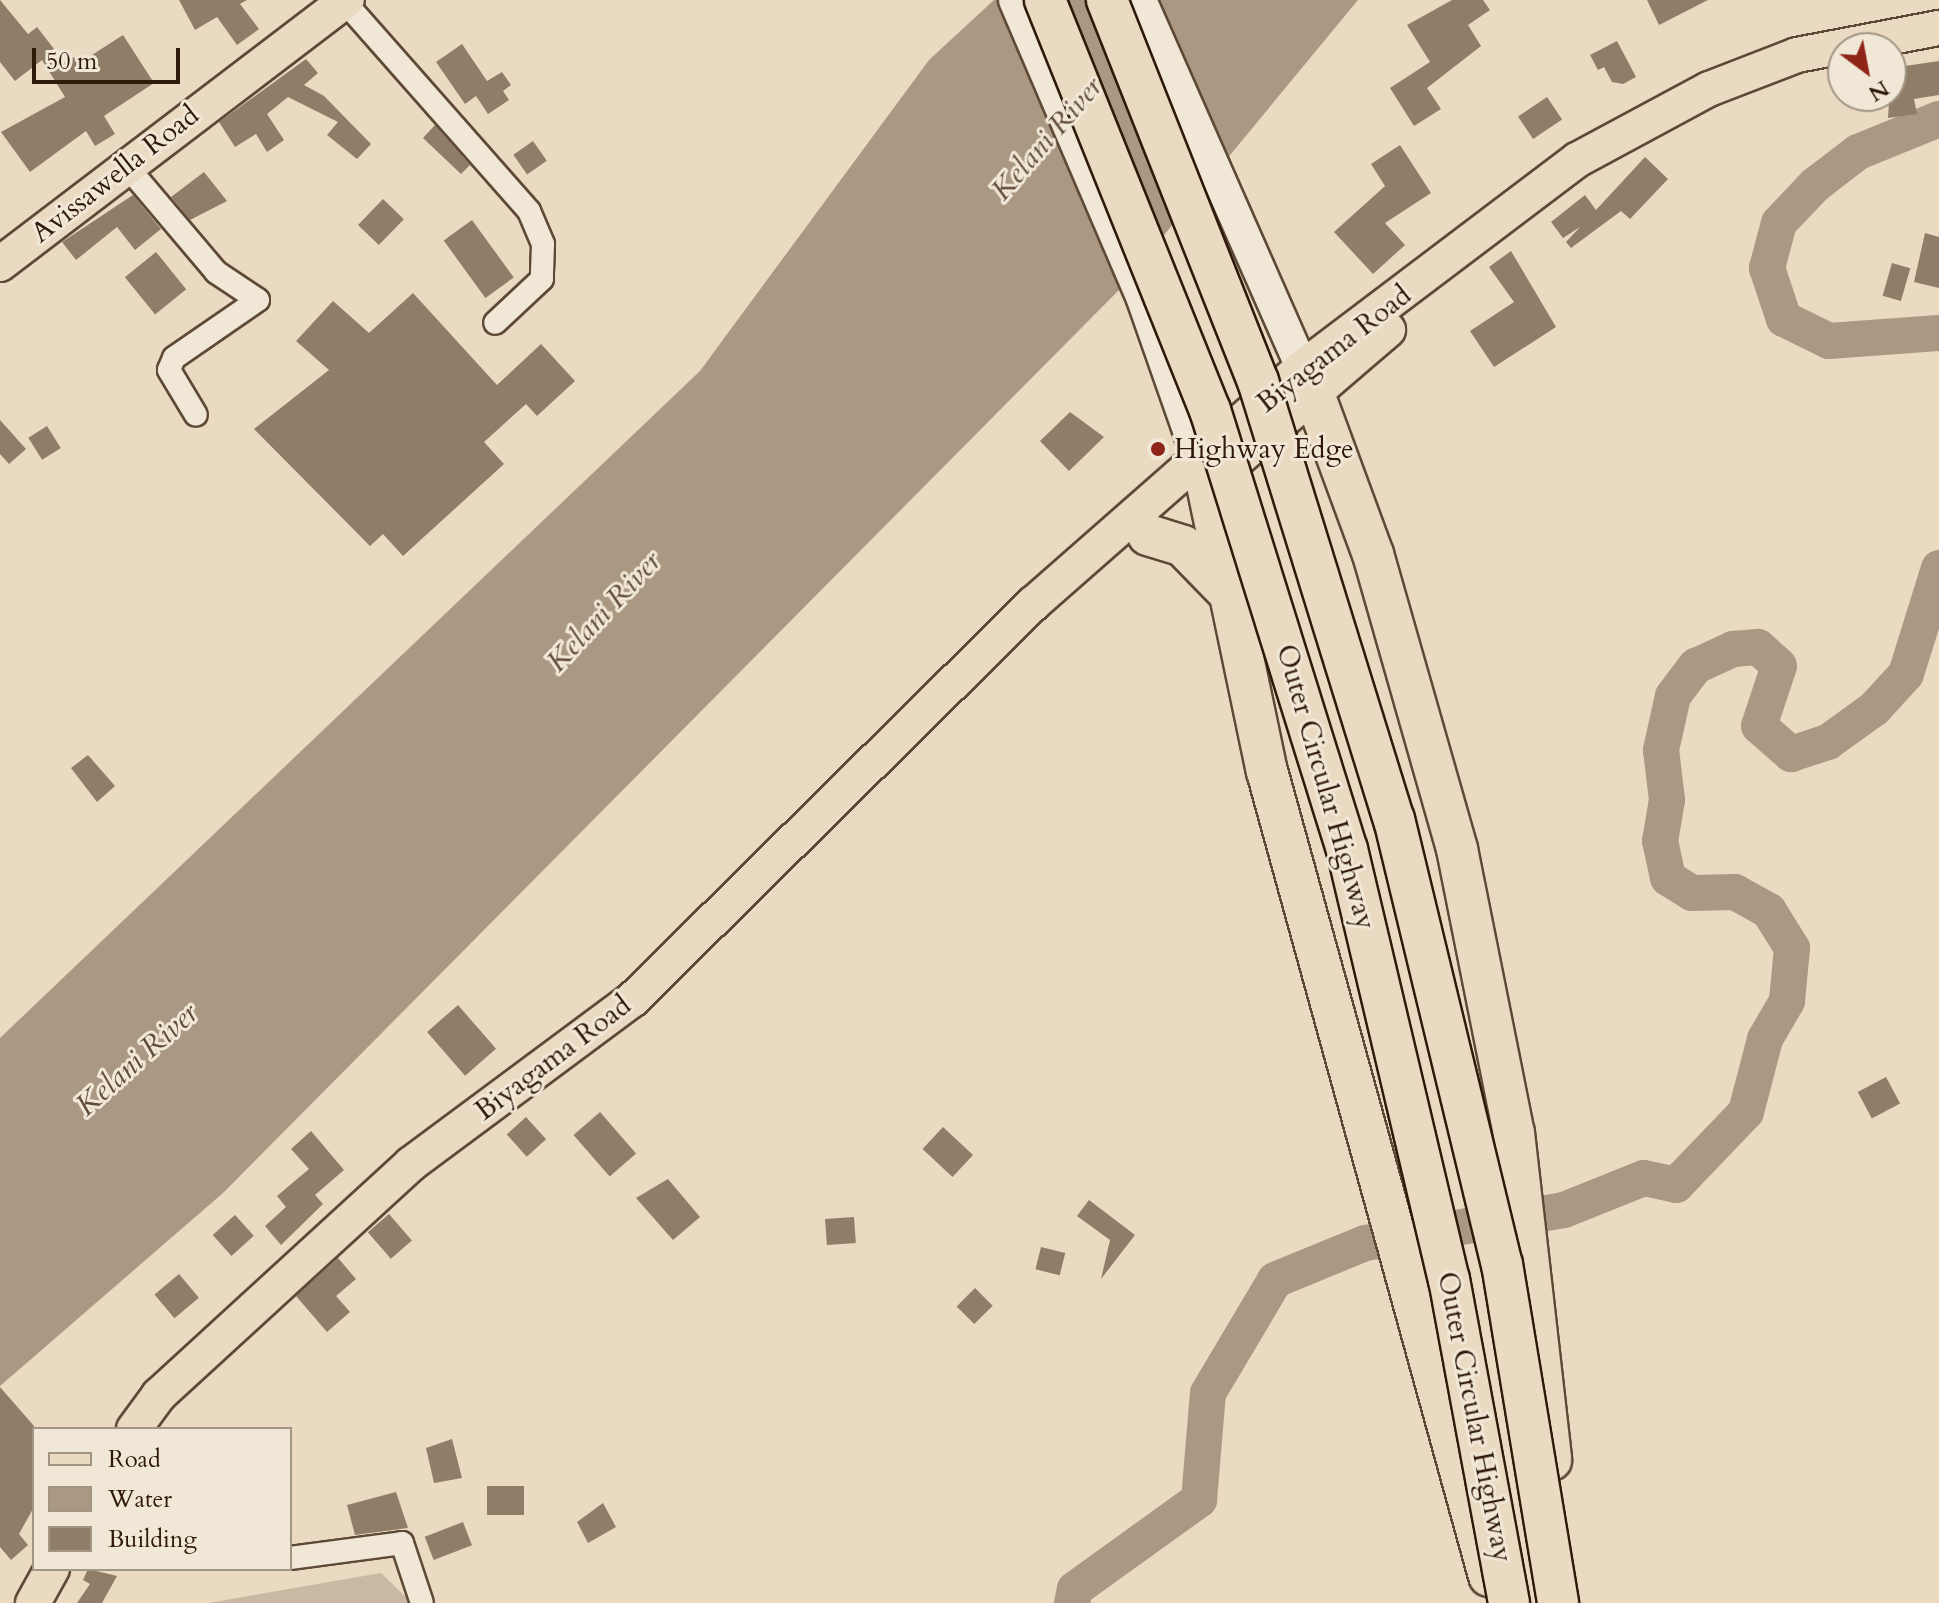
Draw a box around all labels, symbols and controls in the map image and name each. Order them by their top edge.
scale bar [36,32,184,82]
north arrow [1827,32,1907,112]
text: 50 m [46,45,97,78]
water label: Kelani River [984,70,1110,208]
text: N [1863,73,1895,108]
street label: Avissawella Road [25,98,205,250]
street label: Biyagama Road [1250,278,1418,420]
place label: Highway Edge [1174,432,1354,466]
marker: Highway Edge [1149,440,1167,458]
water label: Kelani River [539,544,669,680]
street label: Outer Circular Highway [1269,641,1383,933]
street label: Biyagama Road [468,988,638,1128]
water label: Kelani River [69,996,205,1124]
street label: Outer Circular Highway [1430,1269,1520,1565]
legend [32,1427,292,1571]
text: Road [108,1443,161,1476]
text: Water [108,1483,172,1516]
text: Building [108,1523,197,1556]

